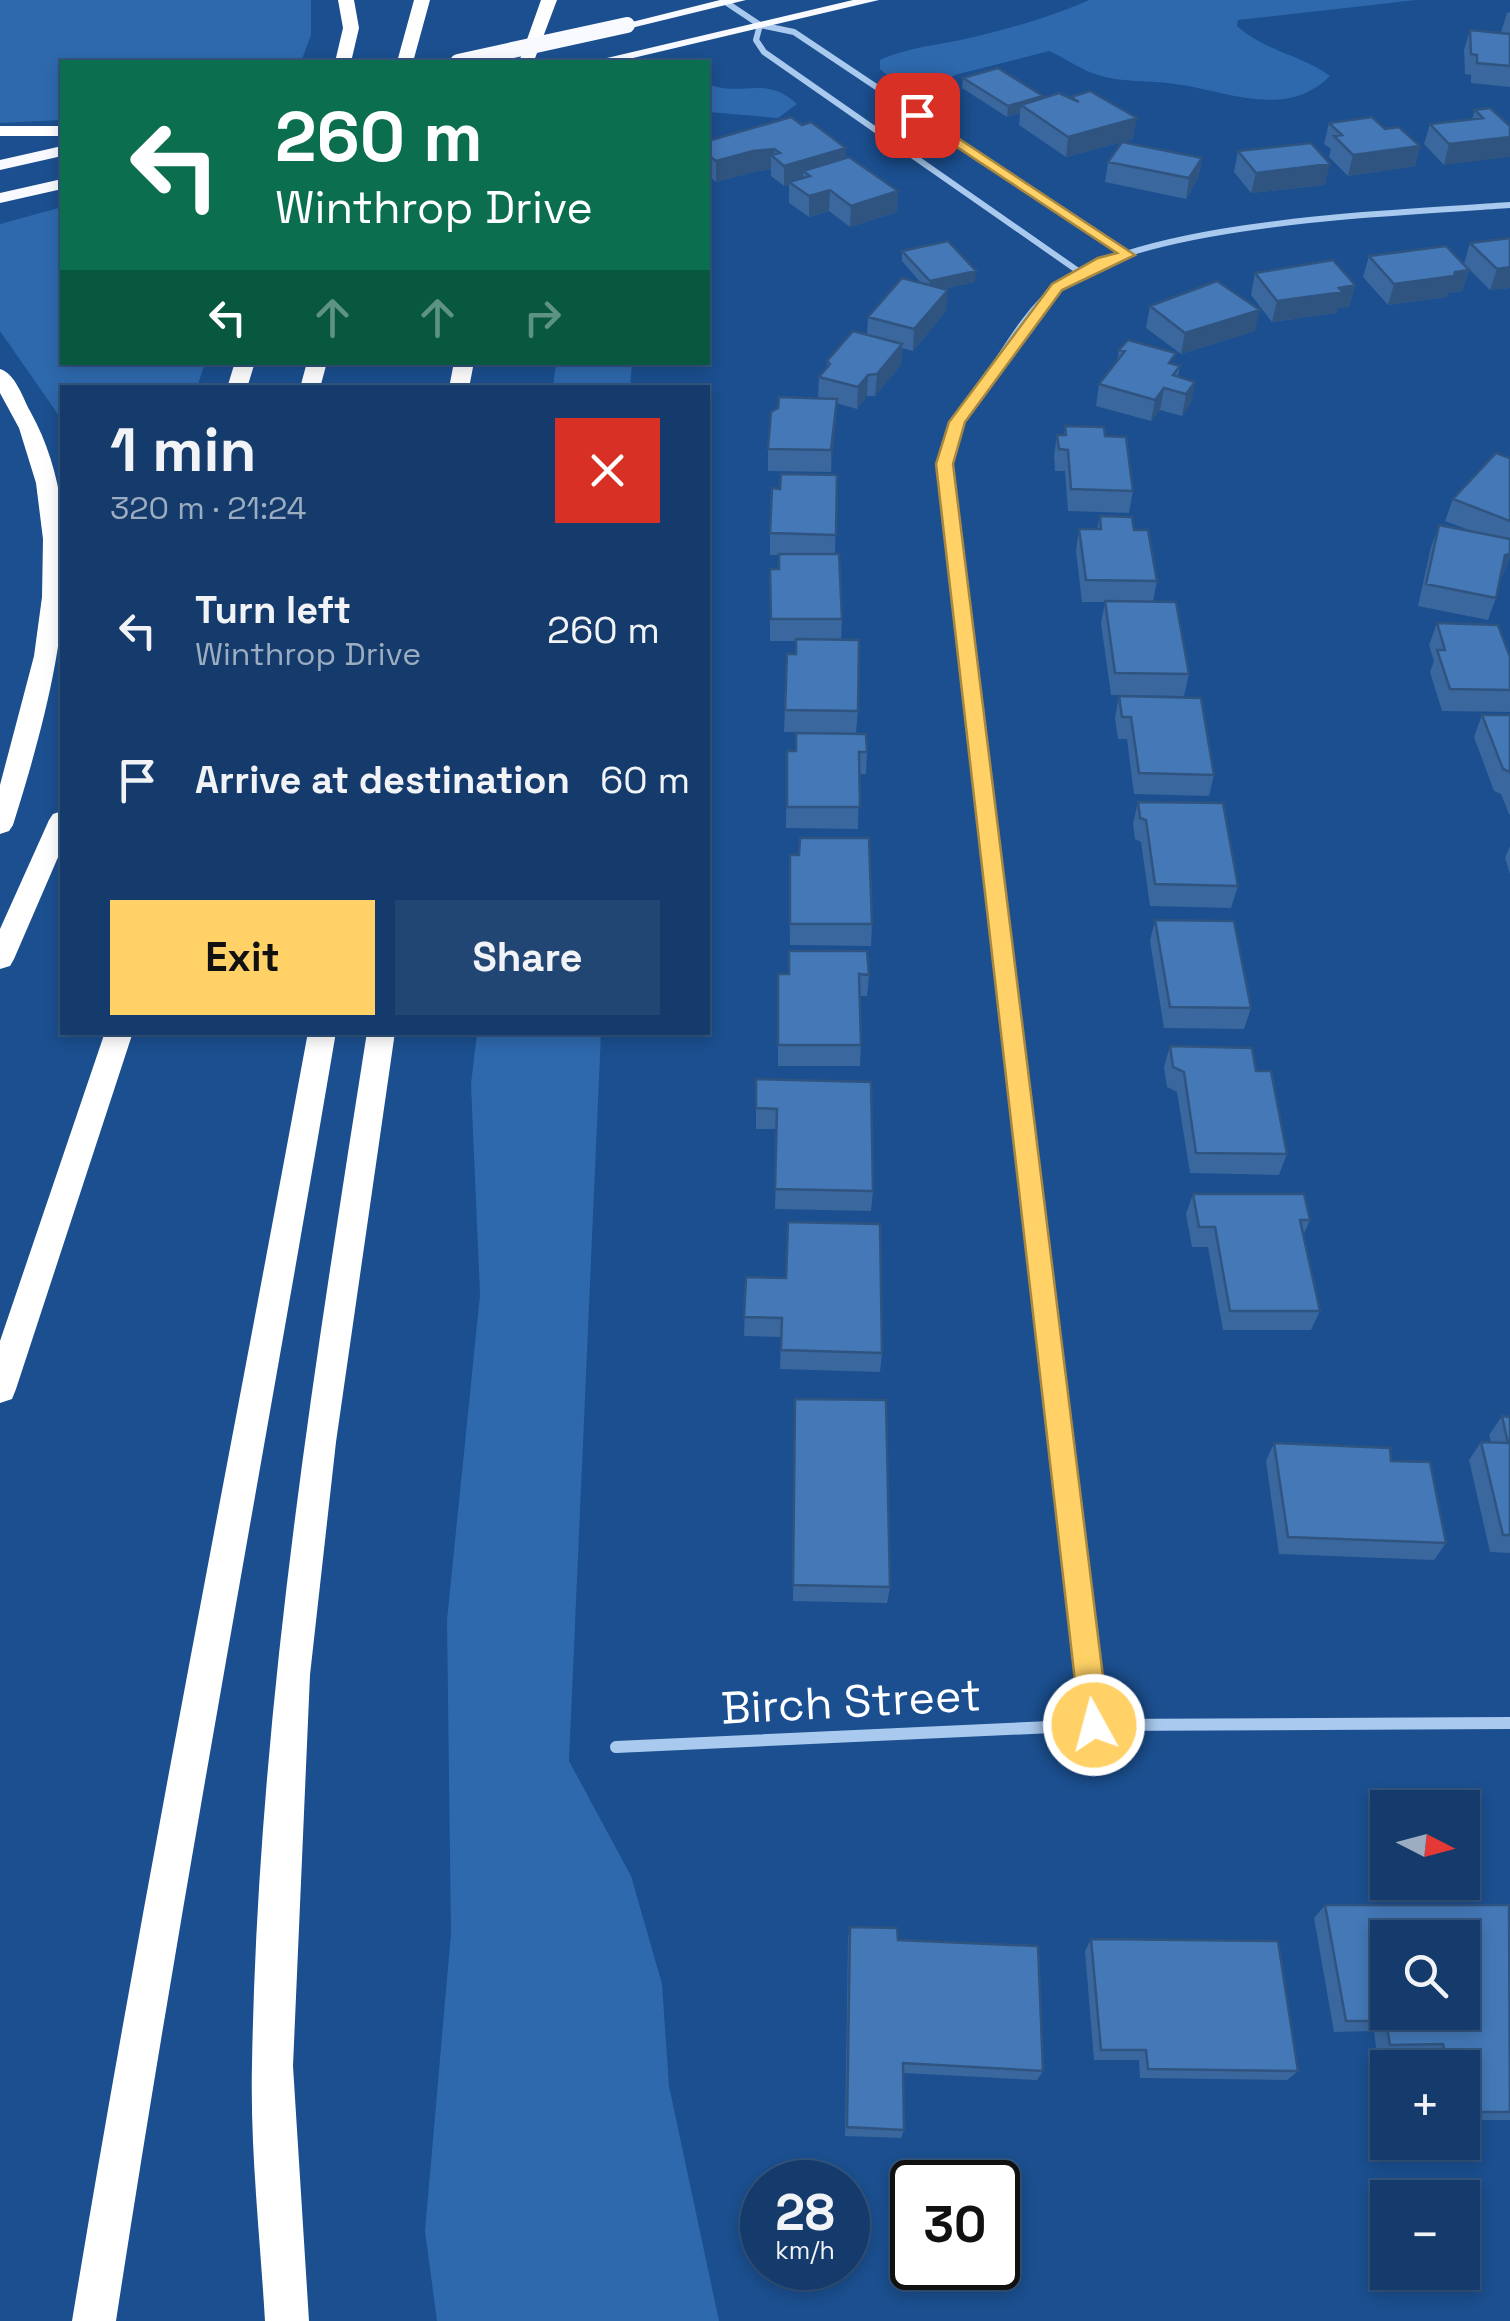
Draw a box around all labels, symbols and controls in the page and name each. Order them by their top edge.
pin [875,73,960,158]
icon: arrive [890,88,945,143]
text: 260 m [275,92,483,181]
icon: left [110,100,240,230]
text: Winthrop Drive [275,179,593,236]
icon: left [200,290,255,345]
icon: ahead [305,290,360,345]
icon: ahead [410,290,465,345]
icon: right [515,290,570,345]
text: 1 min [110,412,257,489]
button: close [555,418,660,523]
text: 320 m · 21:24 [110,488,306,528]
text: Turn left [195,586,351,634]
icon: left [110,603,165,658]
text: 260 m [547,606,660,654]
text: Winthrop Drive [195,634,421,674]
icon: arrive [110,753,165,808]
text: Arrive at destination [195,756,570,804]
text: 60 m [600,756,690,804]
button: Exit [110,900,375,1015]
button: Share [395,900,660,1015]
street label: Birch Street [719,1666,983,1737]
position arrow [1042,1673,1146,1777]
north arrow [1370,1790,1480,1900]
map controls [1370,1790,1480,2290]
button: search [1370,1920,1480,2030]
button: + [1370,2050,1480,2160]
speed limit sign: 30 [890,2160,1020,2290]
button: − [1370,2180,1480,2290]
text: 28 [775,2181,835,2245]
text: km/h [775,2234,835,2266]

